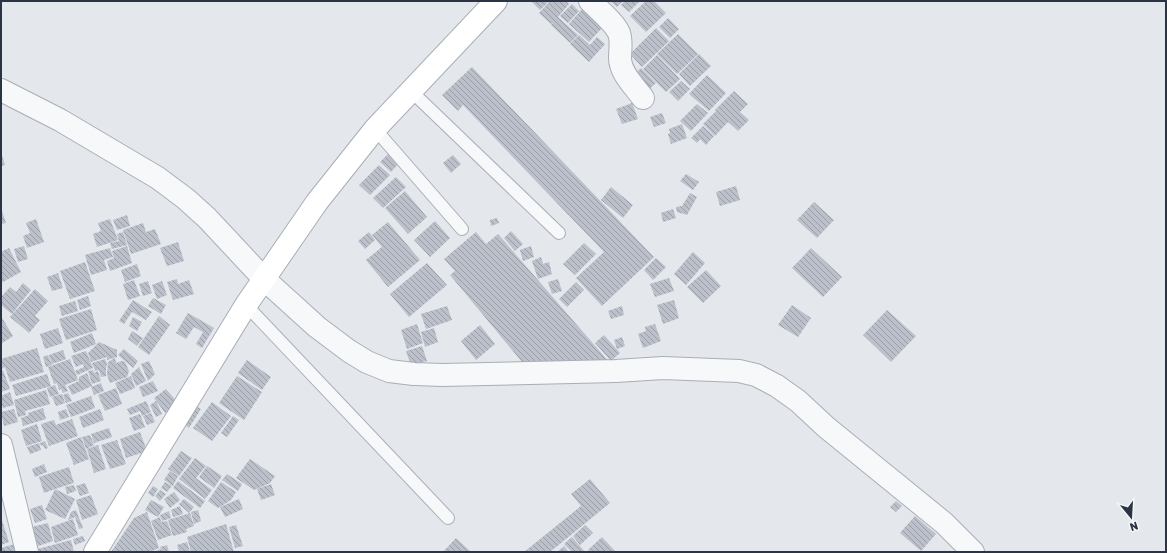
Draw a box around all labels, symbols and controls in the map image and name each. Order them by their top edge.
north arrow [1111,497,1151,537]
text: N [1128,519,1140,533]

